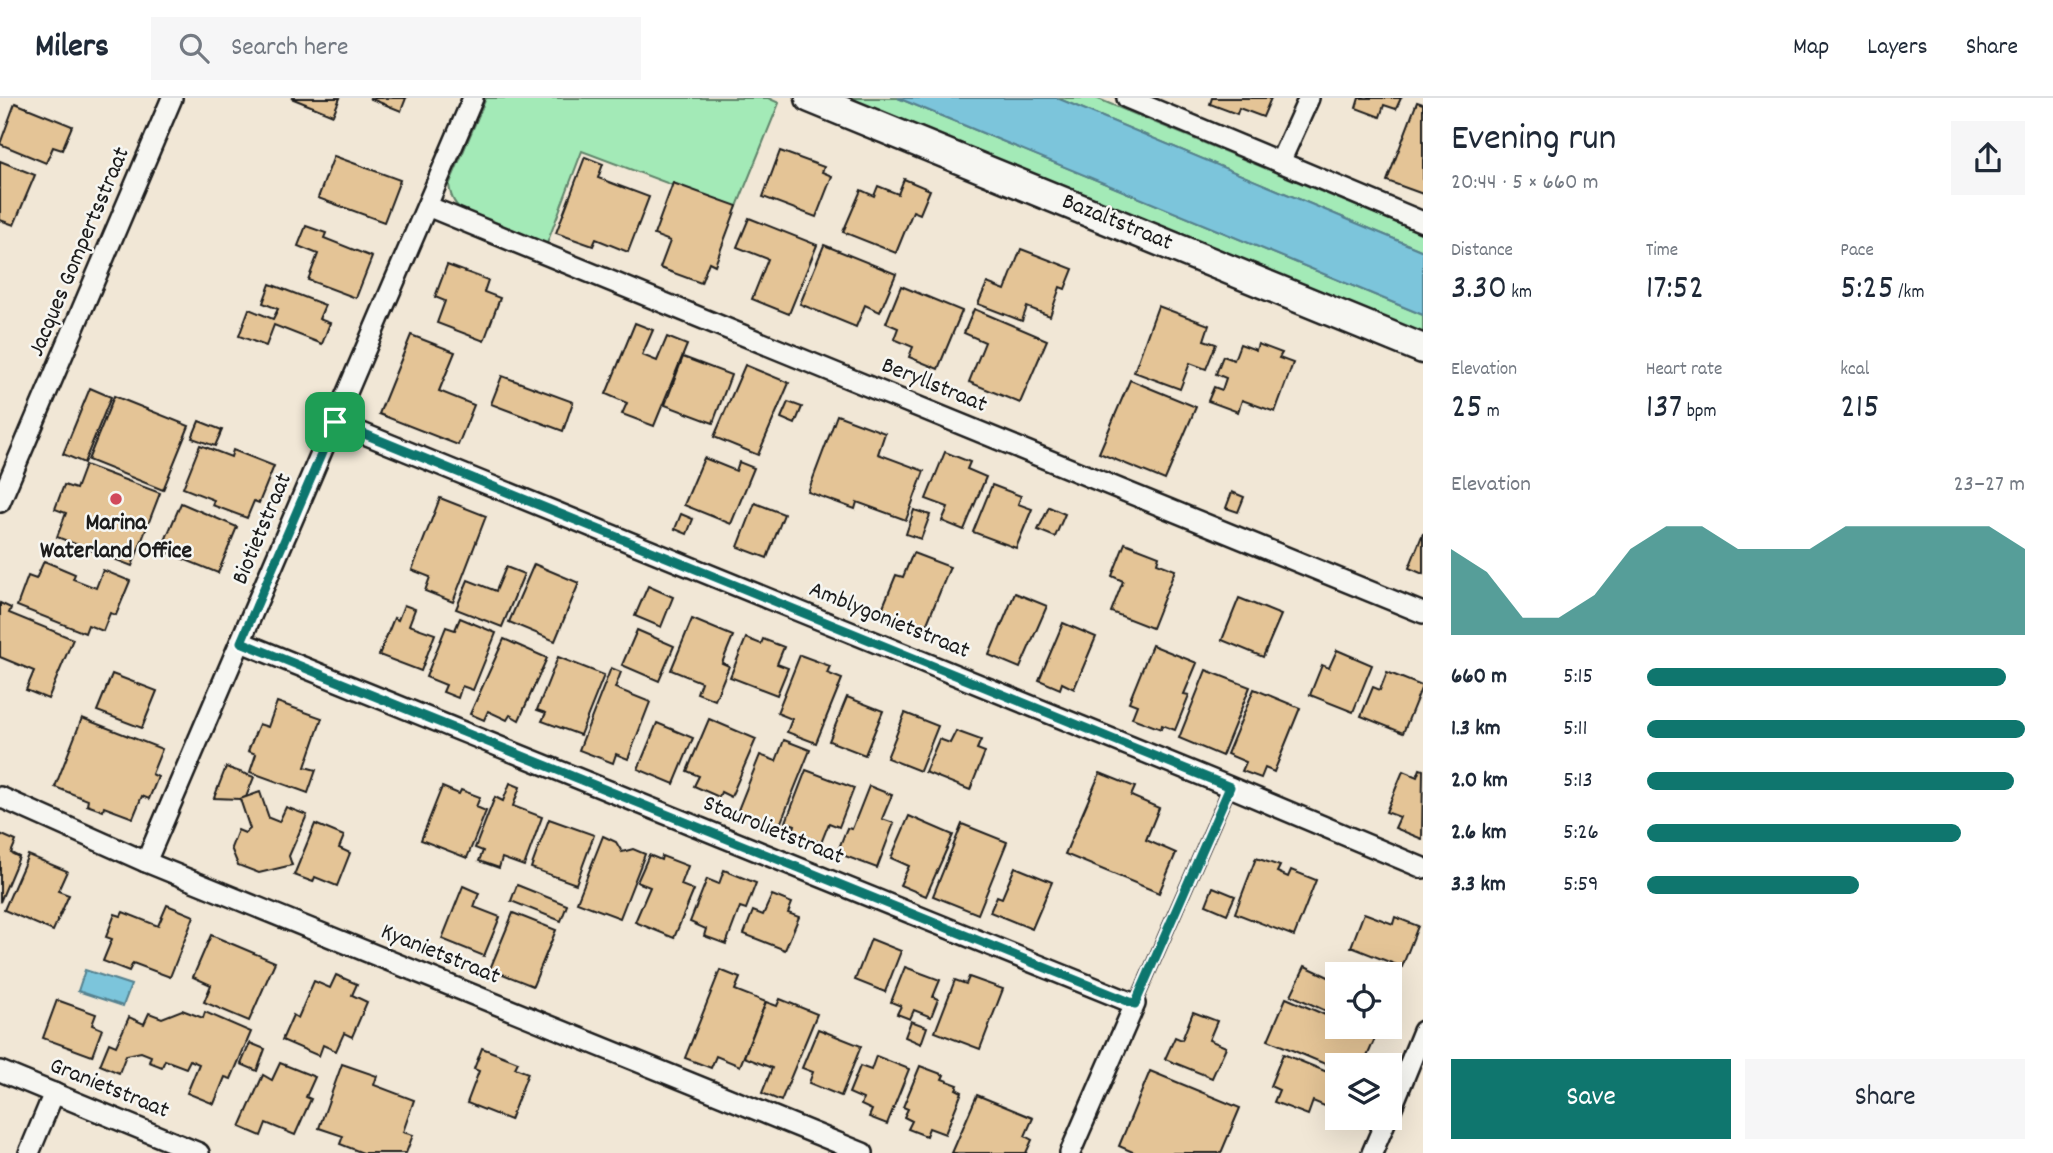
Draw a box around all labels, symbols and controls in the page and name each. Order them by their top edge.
search box [151,17,641,80]
text: Milers [35,25,109,72]
icon: search [175,29,213,67]
text: Search here [231,30,348,67]
text: Map [1793,31,1829,65]
text: Layers [1867,31,1928,65]
text: Share [1966,31,2018,65]
text: Evening run [1451,113,1616,168]
button: share [1951,121,2025,195]
street label: Jacques Gompertsstraat [20,142,140,362]
text: 20:44 · 5 × 660 m [1451,167,1599,200]
street label: Bazaltstraat [1056,185,1178,261]
text: Distance [1451,238,1513,265]
text: Time [1646,238,1678,265]
text: Pace [1840,238,1874,265]
text: 3.30 [1451,265,1507,315]
text: 17:52 [1646,265,1704,315]
text: 5:25 [1840,265,1894,315]
text: km [1507,280,1532,307]
text: /km [1894,280,1924,307]
street label: Beryllstraat [876,349,992,423]
text: Elevation [1451,357,1517,384]
text: Heart rate [1646,357,1722,384]
text: kcal [1840,357,1869,384]
text: 25 [1451,384,1483,434]
text: 137 [1646,384,1682,434]
text: 215 [1840,384,1880,434]
pin [305,392,365,452]
text: m [1483,399,1500,426]
text: bpm [1682,399,1717,426]
icon: arrive [316,403,354,441]
street label: Biotietstraat [224,468,302,590]
text: Elevation [1451,469,1531,502]
text: 23–27 m [1953,469,2025,502]
marker: Marina Waterland Office [108,491,124,507]
place label: Marina Waterland Office [40,507,192,569]
street label: Amblygonietstraat [803,573,975,669]
text: 660 m [1451,661,1507,694]
text: 5:15 [1563,661,1593,694]
text: 1.3 km [1451,713,1501,746]
text: 5:11 [1563,713,1588,746]
text: 2.0 km [1451,765,1508,798]
text: 5:13 [1563,765,1593,798]
street label: Staurolietstraat [697,787,849,875]
text: 2.6 km [1451,817,1507,850]
text: 5:26 [1563,817,1599,850]
text: 3.3 km [1451,869,1506,902]
text: 5:59 [1563,869,1599,902]
street label: Kyanietstraat [375,916,505,994]
map controls [1325,962,1402,1130]
button: locate [1325,962,1402,1039]
street label: Granietstraat [44,1050,174,1128]
button: layers [1325,1053,1402,1130]
button: Save [1451,1059,1731,1139]
button: Share [1745,1059,2025,1139]

